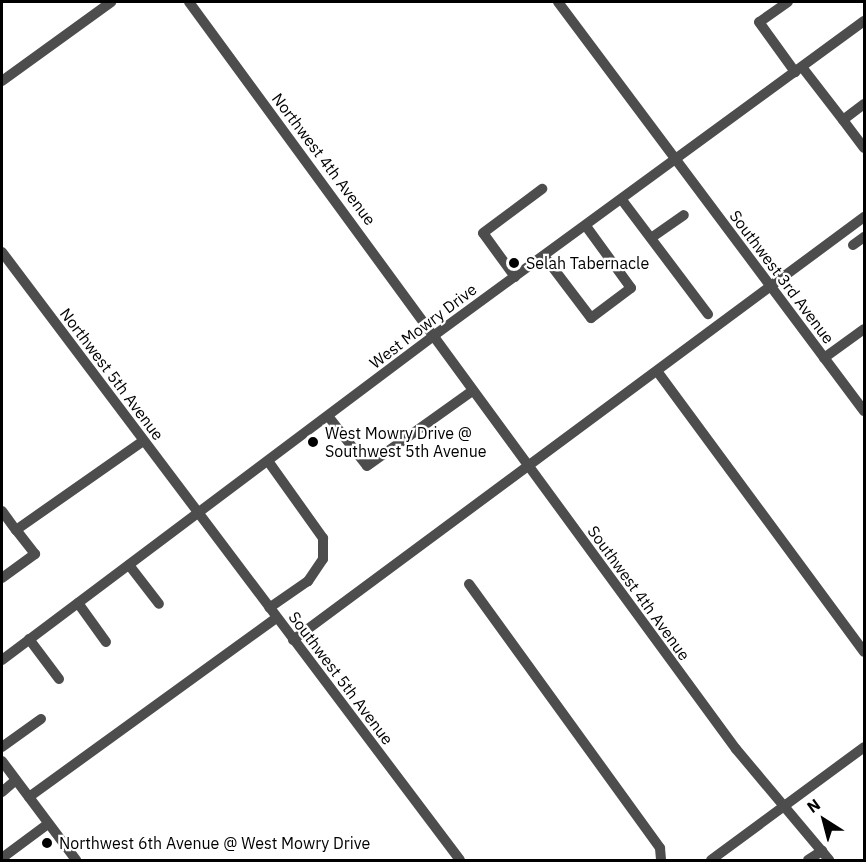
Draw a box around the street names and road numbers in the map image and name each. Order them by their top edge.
street label: Northwest 4th Avenue [268,89,380,229]
street label: Southwest 3rd Avenue [726,207,838,347]
street label: West Mowry Drive [366,280,480,372]
street label: Northwest 5th Avenue [56,304,168,444]
street label: Southwest 4th Avenue [584,522,694,664]
street label: Southwest 5th Avenue [285,608,397,748]

